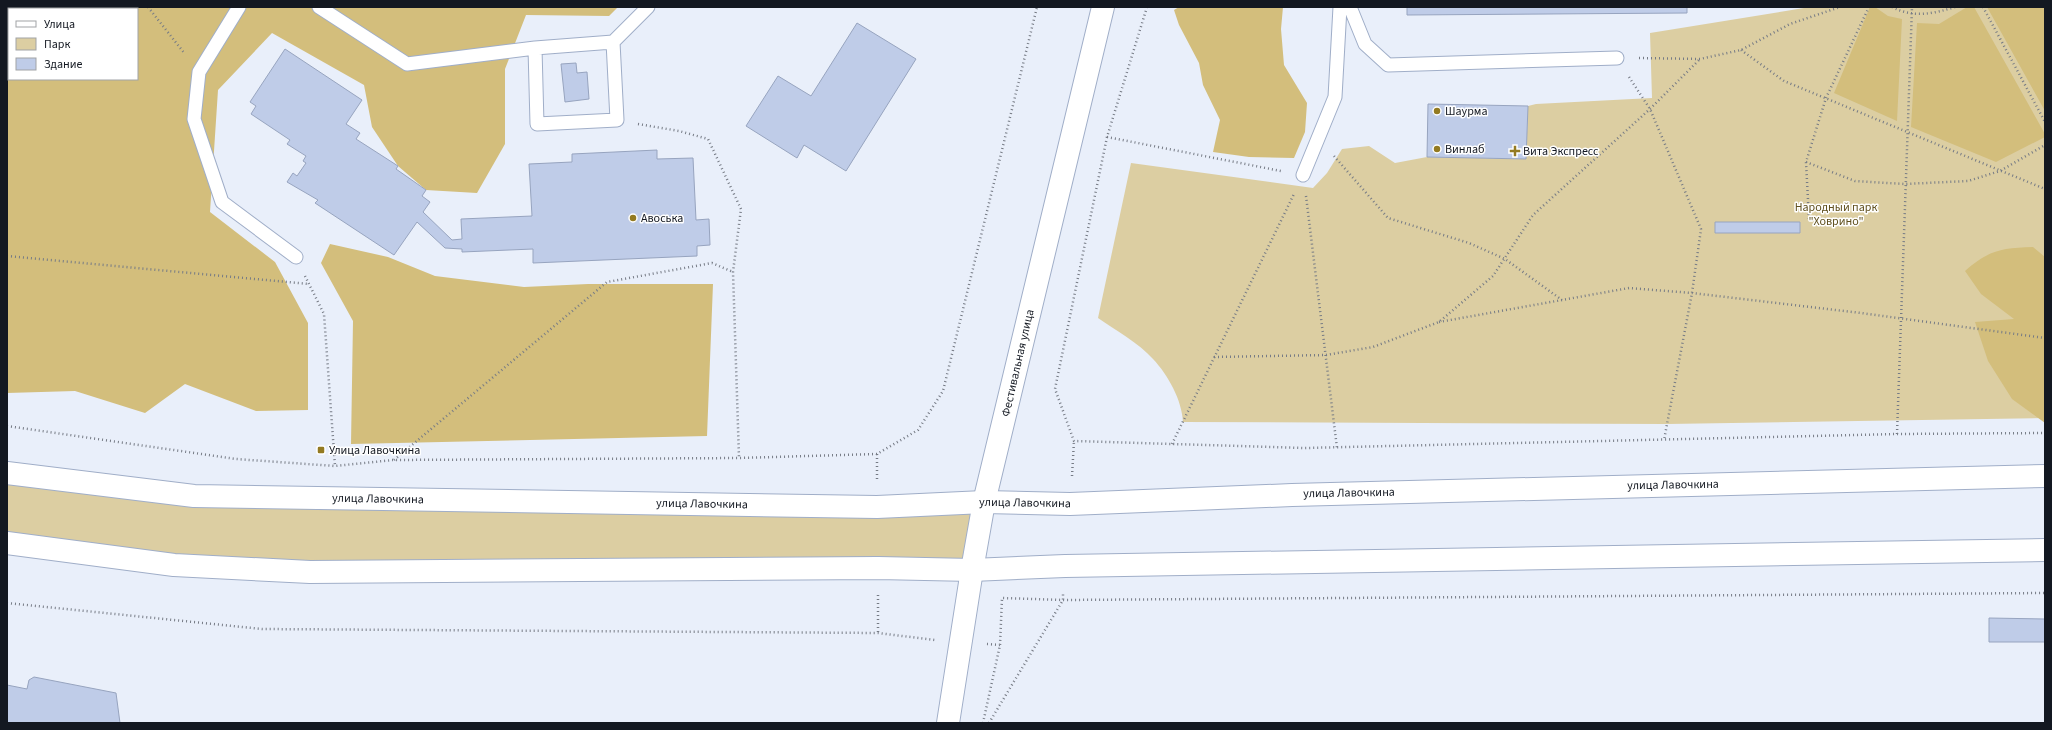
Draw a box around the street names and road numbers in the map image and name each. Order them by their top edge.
street label: Фестивальная улица [997,308,1039,418]
street label: улица Лавочкина [1627,476,1719,494]
street label: улица Лавочкина [1303,484,1395,502]
street label: улица Лавочкина [332,490,424,508]
street label: улица Лавочкина [979,494,1071,512]
street label: улица Лавочкина [656,495,748,513]

